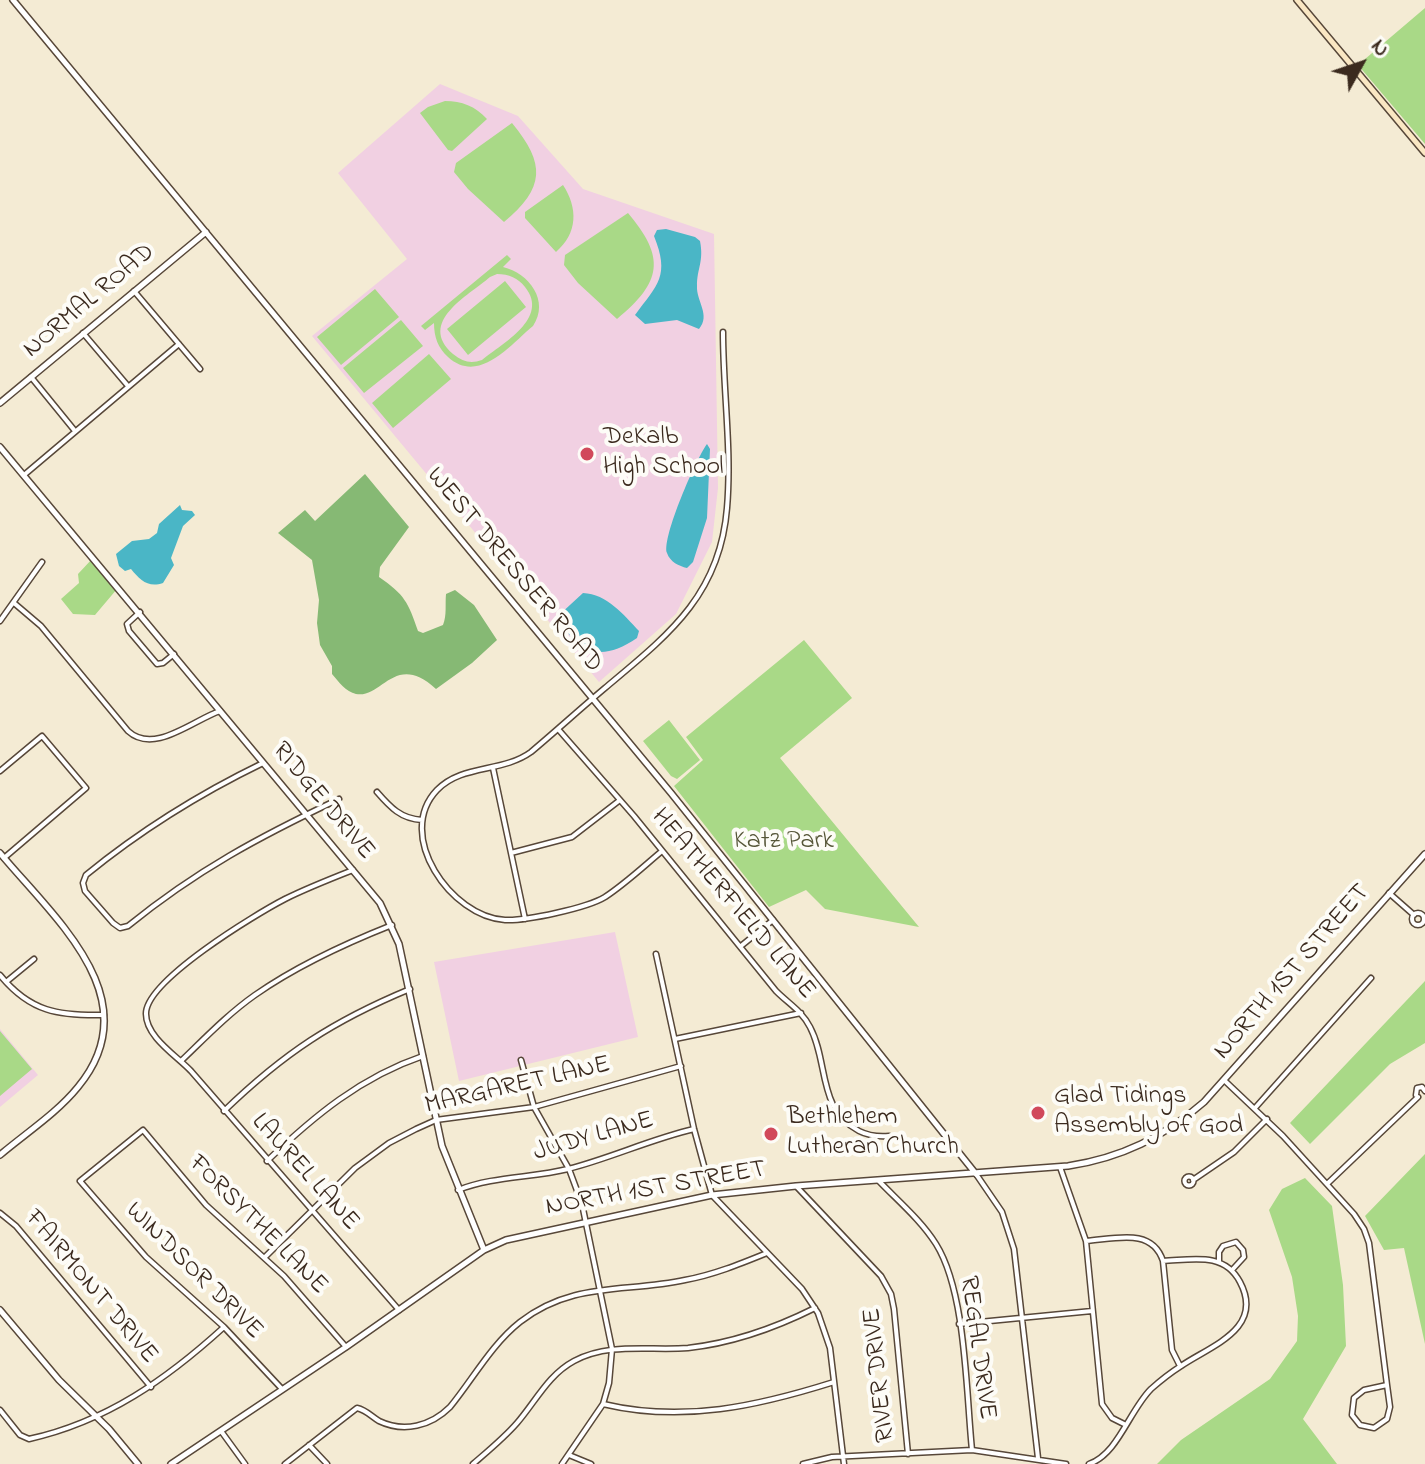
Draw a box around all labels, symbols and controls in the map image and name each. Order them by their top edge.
north arrow [1321,24,1401,104]
text: N [1362,33,1396,65]
street label: NORMAL ROAD [18,238,162,366]
place label: DeKalb High School [603,423,724,484]
marker: DeKalb High School [578,445,596,463]
street label: WEST DRESSER ROAD [418,462,608,680]
street label: RIDGE DRIVE [264,737,380,867]
street label: HEATHERFIELD LANE [643,803,821,1007]
park label: Katz Park [734,827,834,859]
street label: NORTH 1ST STREET [1208,879,1378,1067]
street label: MARGARET LANE [422,1051,614,1123]
place label: Glad Tidings Assembly of God [1054,1082,1243,1144]
place label: Bethlehem Lutheran Church [787,1103,959,1164]
marker: Glad Tidings Assembly of God [1029,1104,1047,1122]
street label: JUDY LANE [530,1106,658,1170]
street label: LAUREL LANE [243,1108,365,1238]
marker: Bethlehem Lutheran Church [762,1125,780,1143]
street label: FORSYTHE LANE [181,1150,333,1302]
street label: NORTH 1ST STREET [544,1155,768,1225]
street label: WINDSOR DRIVE [118,1197,268,1347]
street label: FAIRMONT DRIVE [17,1205,163,1371]
street label: REGAL DRIVE [950,1274,1002,1422]
street label: RIVER DRIVE [858,1306,904,1444]

